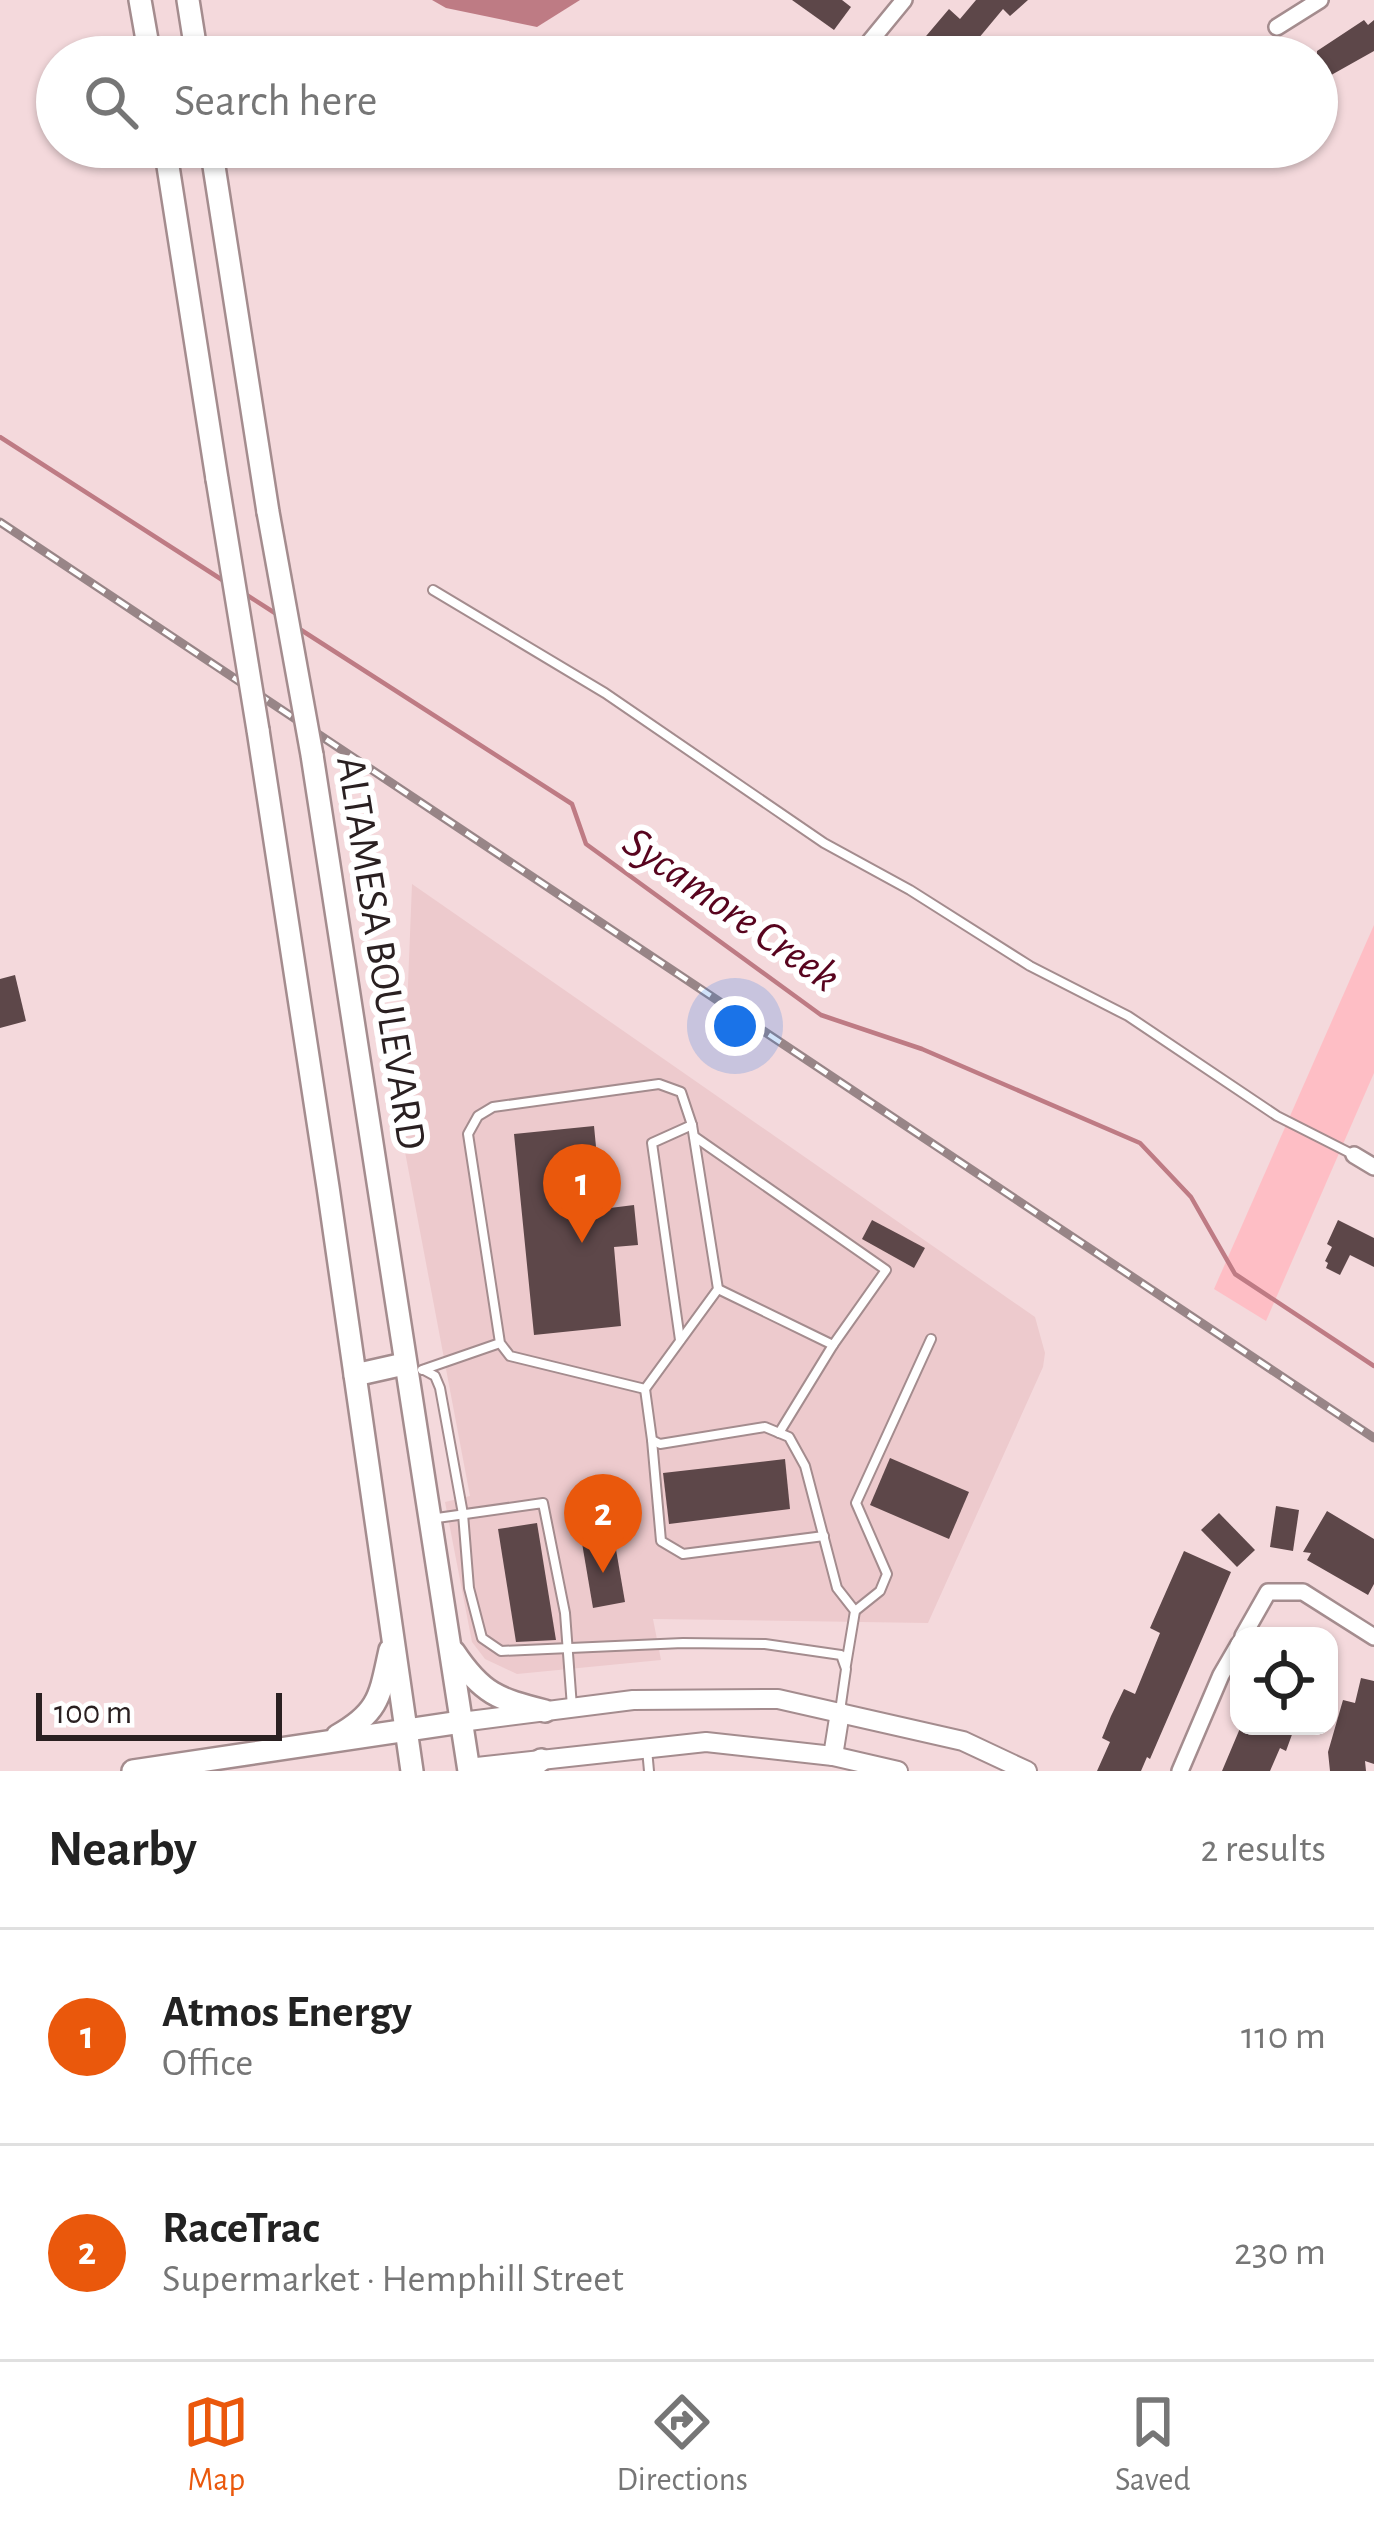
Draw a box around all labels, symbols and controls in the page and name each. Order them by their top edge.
search box [36,36,1338,168]
icon: search [78,69,144,135]
text: Search here [174,79,377,124]
street label: ALTAMESA BOULEVARD [329,753,433,1153]
water label: Sycamore Creek [615,819,847,1001]
your location [705,996,765,1056]
pin: 1 [543,1144,621,1243]
pin: 2 [564,1474,642,1573]
map controls [1230,1627,1338,1735]
button: locate [1230,1627,1338,1735]
scale bar [36,1687,282,1740]
text: 100 m [54,1697,132,1730]
text: Nearby [48,1824,197,1875]
text: 2 results [1200,1830,1326,1869]
text: Atmos Energy [162,1990,412,2035]
text: 1 [80,2017,94,2056]
text: 110 m [1241,2017,1326,2056]
text: Office [162,2044,253,2083]
text: RaceTrac [162,2206,320,2251]
text: 2 [78,2233,96,2272]
text: 230 m [1234,2233,1326,2272]
text: Supermarket · Hemphill Street [162,2260,624,2299]
tab: Map [183,2389,249,2501]
tab: Directions [616,2389,748,2501]
tab: Saved [1115,2389,1190,2501]

